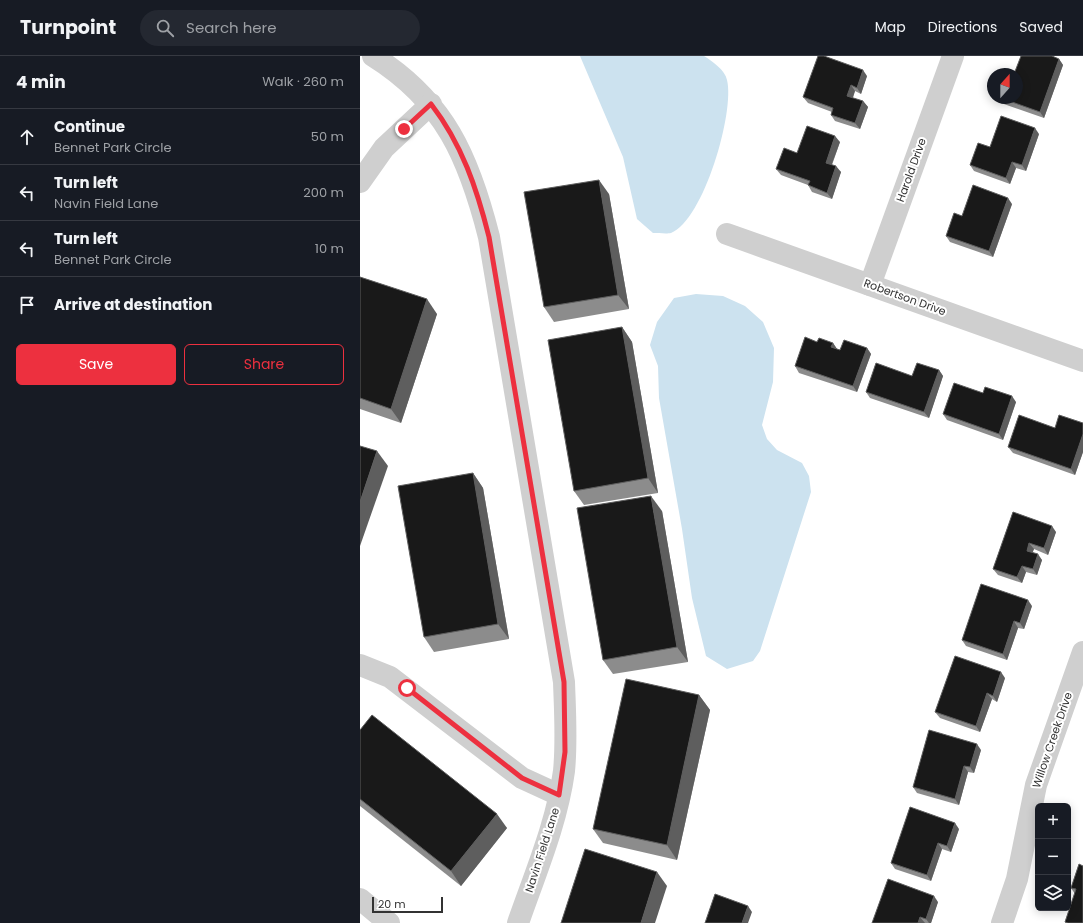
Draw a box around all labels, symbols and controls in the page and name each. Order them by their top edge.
search box [140,10,420,46]
text: Turnpoint [20,14,116,41]
icon: search [154,17,176,39]
text: Search here [186,17,276,38]
text: Map [875,17,906,37]
text: Directions [928,17,997,37]
text: Saved [1019,17,1063,37]
north arrow [987,68,1023,104]
text: 4 min [16,70,66,94]
text: Walk · 260 m [262,72,344,91]
text: Continue [54,116,125,137]
route end [395,120,413,138]
icon: ahead [16,126,38,148]
text: 50 m [311,127,344,146]
street label: Harold Drive [892,136,930,204]
text: Bennet Park Circle [54,138,172,157]
text: Turn left [54,172,118,193]
icon: left [16,182,38,204]
text: 200 m [303,183,344,202]
text: Navin Field Lane [54,194,158,213]
text: Turn left [54,228,118,249]
icon: left [16,238,38,260]
text: 10 m [315,239,344,258]
text: Bennet Park Circle [54,250,172,269]
street label: Robertson Drive [862,275,949,319]
icon: arrive [16,294,38,316]
text: Arrive at destination [54,294,212,315]
button: Save [16,344,176,385]
button: Share [184,344,344,385]
route start [398,679,416,697]
street label: Willow Creek Drive [1028,690,1076,790]
map controls [1035,803,1071,911]
button: + [1035,803,1071,839]
street label: Navin Field Lane [521,805,563,894]
button: − [1035,839,1071,875]
button: layers [1035,875,1071,911]
scale bar [372,895,443,914]
text: 20 m [378,896,406,912]

